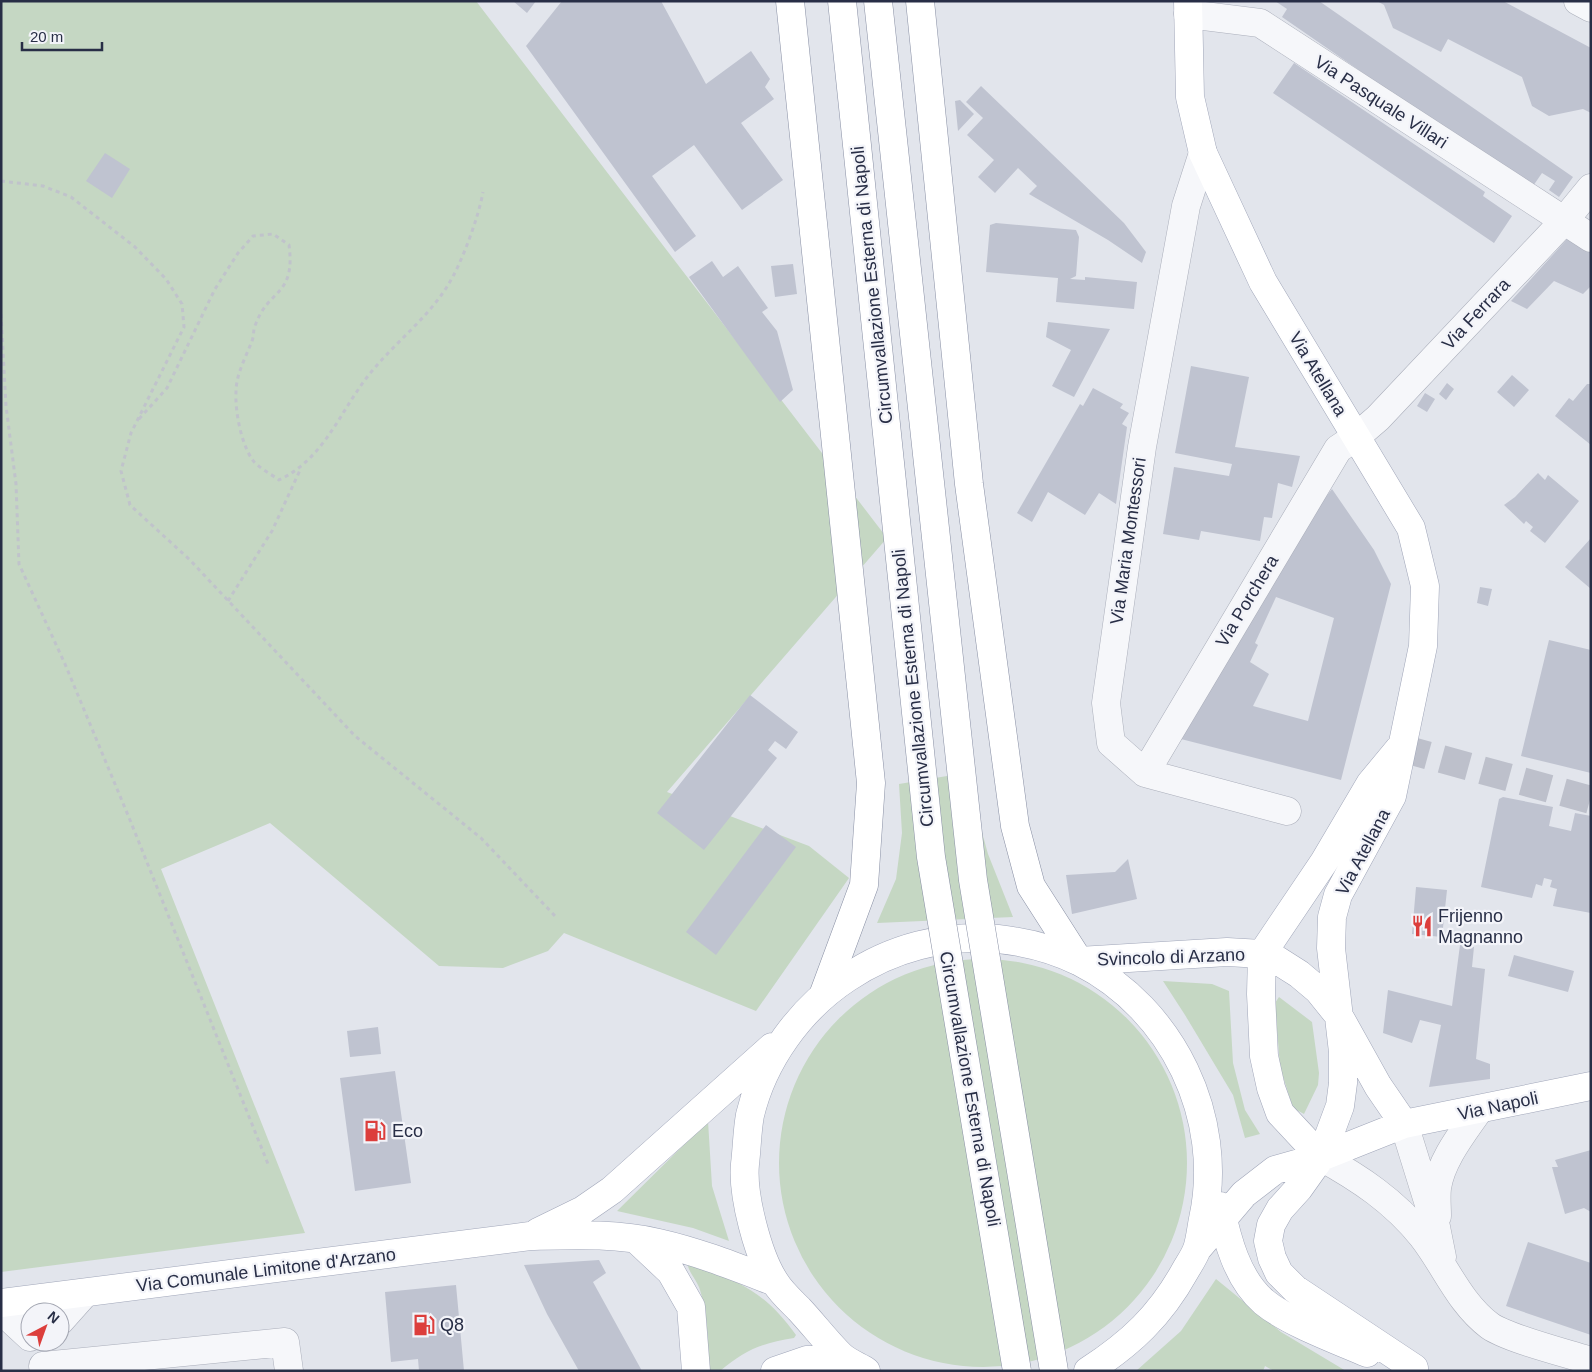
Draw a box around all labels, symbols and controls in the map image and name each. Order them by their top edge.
scale bar [22,20,102,52]
text: 20 m [30,28,63,45]
street label: Via Pasquale Villari [1311,52,1451,152]
street label: Circumvallazione Esterna di Napoli [847,145,897,425]
street label: Via Ferrara [1438,274,1515,354]
street label: Via Atellana [1285,328,1351,421]
street label: Via Maria Montessori [1106,456,1150,626]
street label: Circumvallazione Esterna di Napoli [888,548,938,828]
street label: Via Porchera [1212,551,1283,651]
street label: Via Atellana [1332,805,1395,899]
place label: Frijenno Magnanno [1438,906,1523,947]
restaurant icon: Frijenno Magnanno [1409,913,1435,939]
street label: Svincolo di Arzano [1097,944,1245,970]
street label: Circumvallazione Esterna di Napoli [936,950,1004,1228]
street label: Via Napoli [1456,1088,1540,1124]
fuel station icon: Eco [362,1118,388,1144]
place label: Eco [392,1121,423,1141]
street label: Via Comunale Limitone d'Arzano [135,1244,397,1296]
north arrow [20,1302,70,1352]
text: N [44,1308,63,1327]
fuel station icon: Q8 [411,1312,437,1338]
place label: Q8 [440,1315,464,1335]

